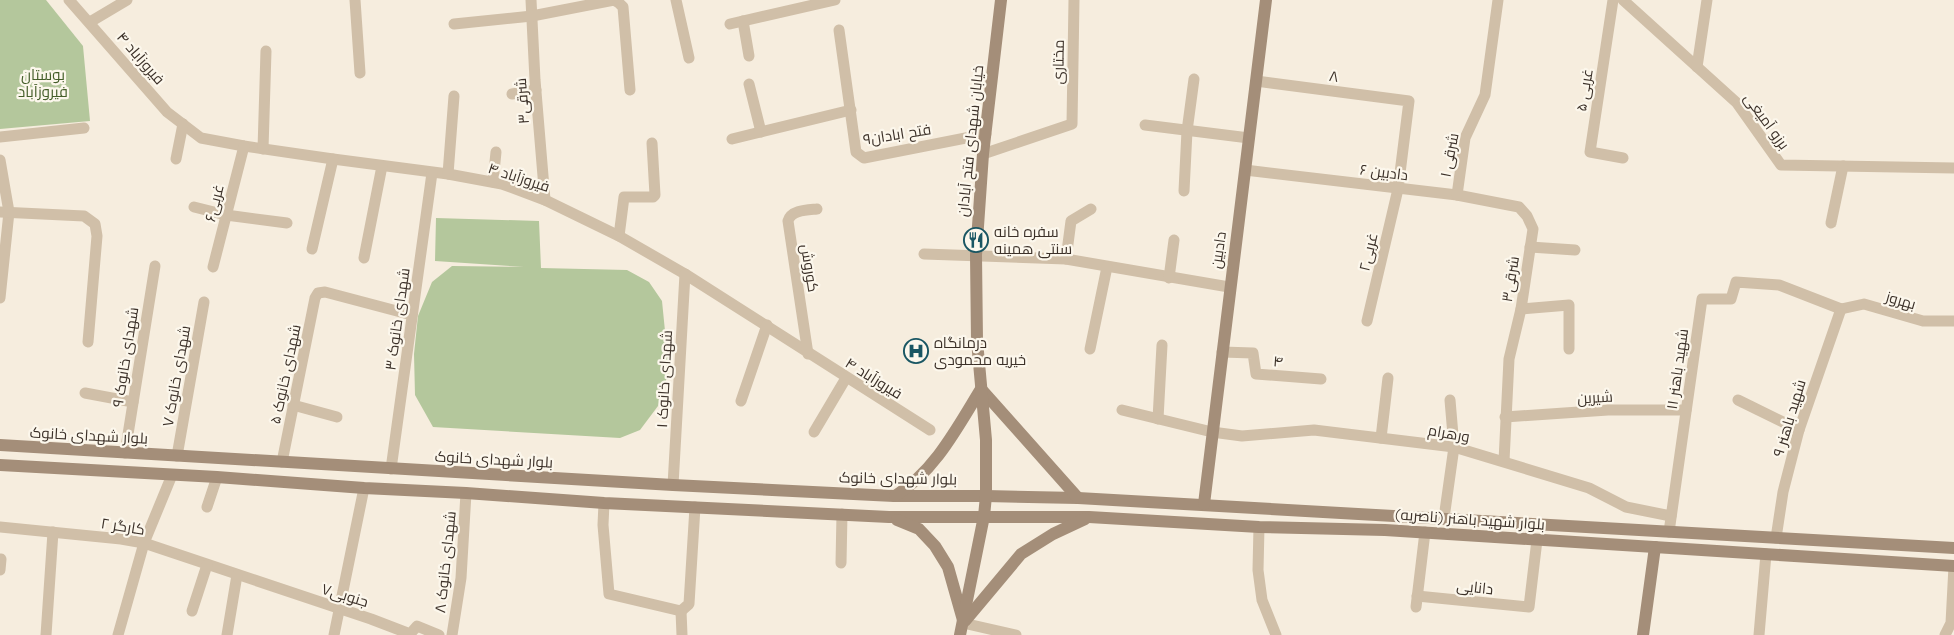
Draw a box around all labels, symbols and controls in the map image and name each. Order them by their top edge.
street label: فیروزآباد ۴ [113,28,169,88]
street label: مختاری [1048,39,1069,85]
street label: خیابان شهدای فتح آبادان [953,64,989,218]
park label: بوستان فیروزآباد [18,65,68,101]
street label: ۸ [1328,66,1340,86]
street label: ۵ غربی [1571,67,1598,113]
street label: شرقی۳ [511,77,534,125]
street label: برزو آمیغی [1739,89,1794,154]
street label: فتح ابادان۹ [862,119,933,151]
street label: ۱ شرقی [1435,131,1464,179]
street label: فیروزآباد ۴ [486,158,552,196]
street label: دادبین ۶ [1359,160,1409,185]
street label: غربی۶ [200,182,229,224]
place label: سفره خانه سنتی همینه [994,222,1072,259]
restaurant icon: سفره خانه سنتی همینه [963,227,989,253]
street label: دادبین [1206,230,1231,270]
street label: غربی۲ [1354,231,1383,273]
street label: کوروش [796,243,823,294]
street label: شرقی۳ [1497,255,1524,303]
street label: شهدای خانوک ۳ [380,267,415,372]
street label: بهروز [1882,286,1918,314]
street label: شهدای خانوک ۹ [108,306,143,409]
street label: شهدای خانوک ۵ [265,322,306,426]
street label: شهدای خانوک ۷ [158,324,195,428]
street label: شهید باهنر ۱۱ [1662,327,1693,411]
street label: شهدای خانوک ۱ [652,330,677,428]
place label: درمانگاه خیریه محمودی [934,333,1026,370]
hospital icon: درمانگاه خیریه محمودی [903,338,929,364]
street label: ۴ [1272,351,1284,371]
street label: فیروزآباد ۴ [842,353,906,403]
street label: شهید باهنر ۹ [1768,377,1811,459]
street label: شیرین [1577,387,1613,408]
street label: ورهرام [1426,420,1471,447]
street label: بلوار شهدای خانوک [29,422,149,449]
street label: بلوار شهدای خانوک [434,446,554,473]
street label: بلوار شهدای خانوک [839,467,957,490]
street label: بلوار شهید باهنر (ناصریه) [1394,504,1546,535]
street label: شهدای خانوک ۸ [430,510,461,614]
street label: کارگر ۲ [100,513,146,539]
street label: دانایی [1456,576,1494,599]
street label: جنوبی۷ [319,579,371,612]

